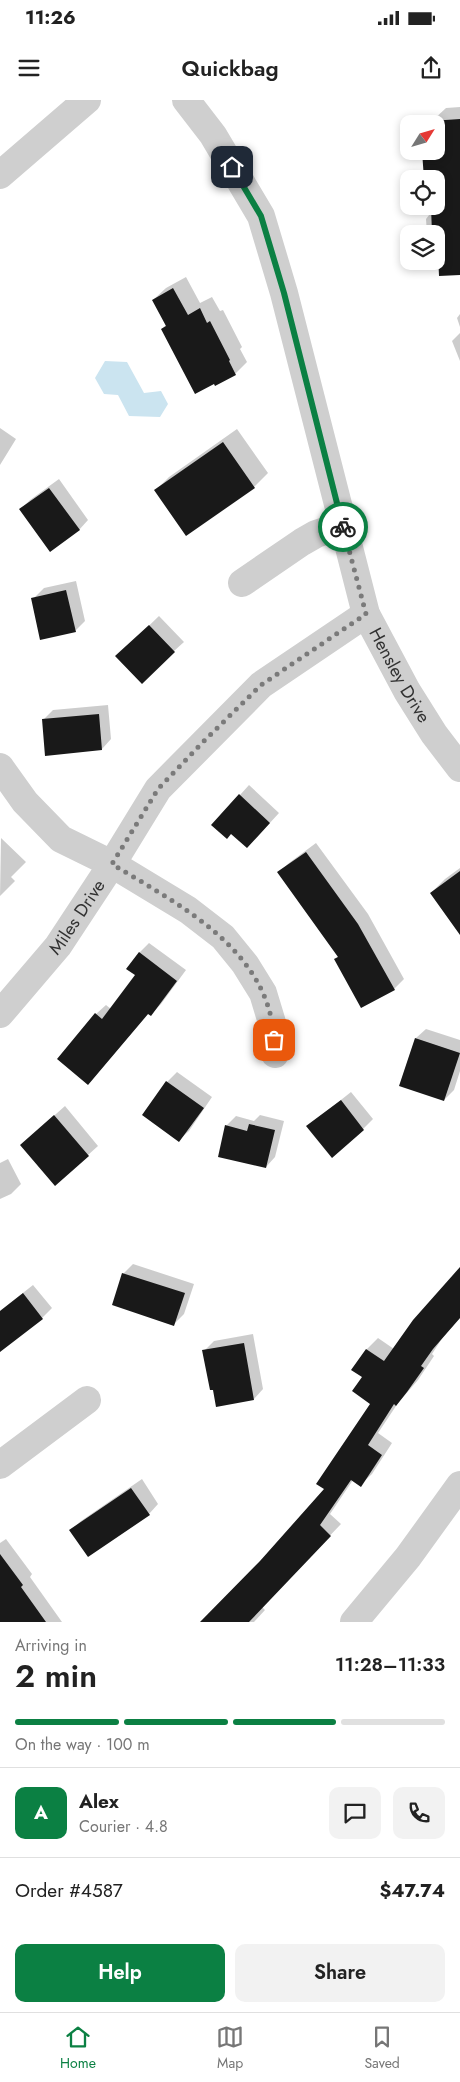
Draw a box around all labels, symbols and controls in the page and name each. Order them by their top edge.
text: 11:26 [25,4,76,31]
text: Quickbag [181,52,279,84]
icon: menu [15,54,43,82]
icon: share [417,54,445,82]
north arrow [400,115,445,160]
map controls [400,115,445,270]
pin [211,146,253,188]
icon: home [218,153,246,181]
button: locate [400,170,445,215]
button: layers [400,225,445,270]
courier [318,502,368,552]
icon: bike [329,513,357,541]
street label: Hensley Drive [363,623,437,728]
street label: Miles Drive [43,874,111,961]
pin [253,1019,295,1061]
icon: bag [260,1026,288,1054]
text: Arriving in [15,1634,87,1657]
text: 11:28–11:33 [335,1651,445,1678]
text: 2 min [15,1653,97,1699]
text: On the way · 100 m [15,1733,150,1756]
button: chat [329,1787,381,1839]
button: phone [393,1787,445,1839]
text: Alex [79,1788,119,1815]
text: A [34,1799,48,1826]
text: Courier · 4.8 [79,1815,168,1838]
text: Order #4587 [15,1877,123,1904]
text: $47.74 [380,1877,445,1904]
button: Help [15,1944,225,2002]
button: Share [235,1944,445,2002]
tab: Home [60,2023,96,2073]
tab: Map [216,2023,244,2073]
tab: Saved [364,2023,400,2073]

